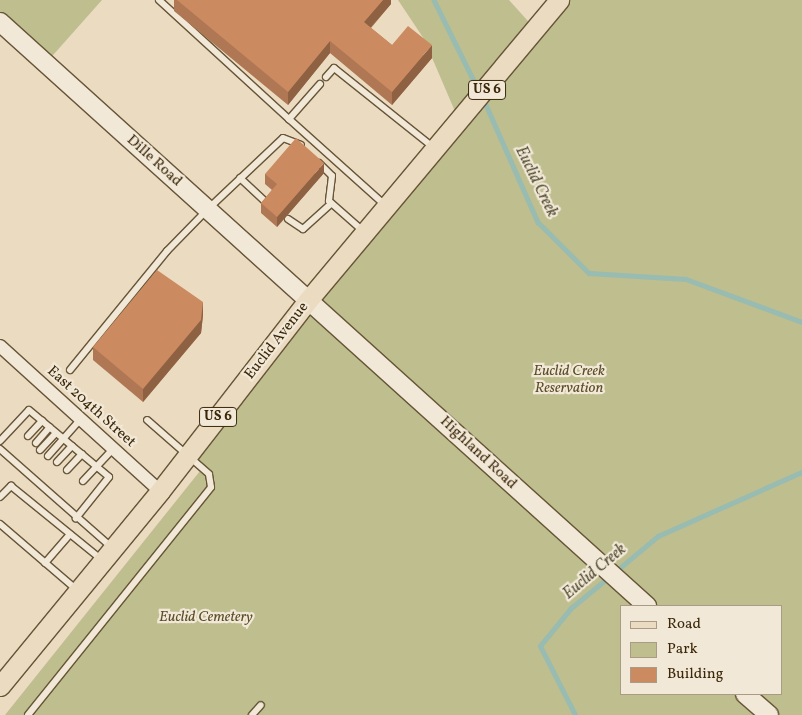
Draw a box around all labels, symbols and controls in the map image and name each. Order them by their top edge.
road number: US 6 [467,78,507,102]
street label: Dille Road [123,131,185,191]
water label: Euclid Creek [511,143,561,221]
street label: Euclid Avenue [241,299,313,383]
street label: East 204th Street [43,362,139,452]
park label: Euclid Creek Reservation [533,362,605,397]
road number: US 6 [198,406,238,428]
street label: Highland Road [436,413,520,493]
water label: Euclid Creek [560,540,630,604]
legend [620,605,782,695]
park label: Euclid Cemetery [159,609,253,627]
text: Road [667,614,701,635]
text: Park [667,639,698,660]
text: Building [667,664,723,685]

